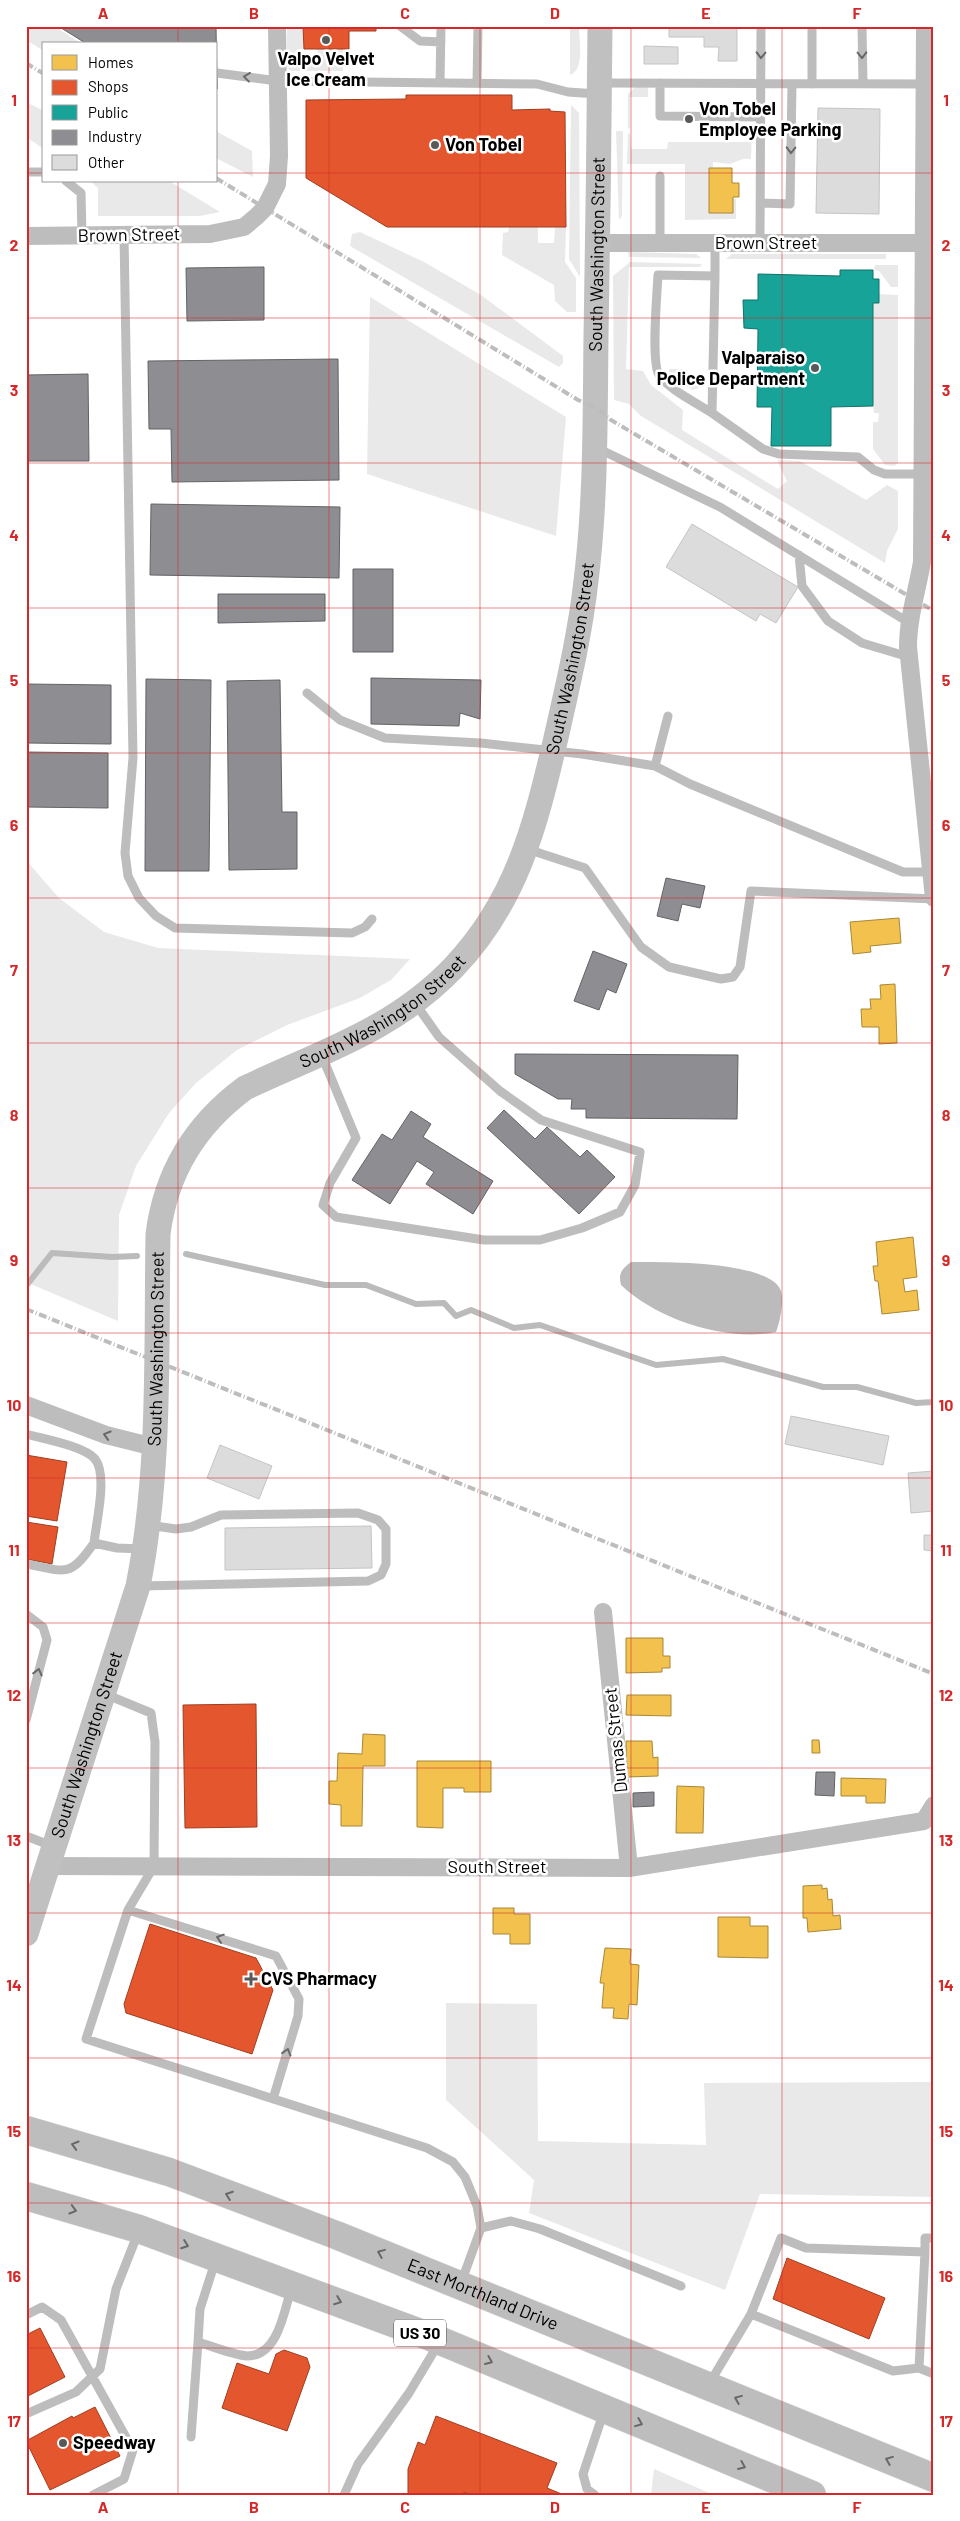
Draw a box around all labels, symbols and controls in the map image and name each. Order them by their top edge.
text: A [98,3,109,22]
text: B [249,3,259,22]
text: C [400,3,410,22]
text: D [550,3,560,22]
text: E [701,3,711,22]
text: F [853,3,862,22]
marker: Valpo Velvet Ice Cream [320,34,332,46]
legend [42,42,218,182]
place label: Valpo Velvet Ice Cream [277,47,375,90]
one-way arrow [756,52,766,59]
one-way arrow [857,52,867,59]
text: Homes [88,53,133,71]
one-way arrow [243,72,251,83]
text: Shops [88,77,128,95]
text: 1 [11,90,17,109]
text: 1 [943,90,949,109]
place label: Von Tobel Employee Parking [699,97,841,140]
text: Public [88,103,128,121]
marker: Von Tobel Employee Parking [683,113,695,125]
text: Industry [88,127,142,145]
place label: Von Tobel [445,133,522,155]
marker: Von Tobel [429,139,441,151]
one-way arrow [785,146,796,154]
text: Other [88,153,125,171]
street label: South Washington Street [584,157,609,352]
street label: Brown Street [77,222,180,246]
street label: Brown Street [715,231,817,253]
text: 2 [10,235,19,254]
text: 2 [942,235,951,254]
place label: Valparaiso Police Department [657,346,805,389]
marker: Valparaiso Police Department [809,362,821,374]
text: 3 [10,380,18,399]
text: 3 [942,380,950,399]
text: 4 [9,525,19,544]
text: 4 [941,525,951,544]
street label: South Washington Street [540,561,598,756]
text: 5 [10,670,19,689]
text: 5 [942,670,951,689]
text: 6 [10,815,19,834]
text: 6 [942,815,951,834]
street label: South Washington Street [296,950,470,1072]
text: 7 [10,960,18,979]
text: 7 [942,960,950,979]
text: 8 [10,1105,19,1124]
text: 8 [942,1105,951,1124]
text: 9 [10,1250,18,1269]
text: 9 [942,1250,950,1269]
street label: South Washington Street [142,1251,168,1447]
text: 10 [7,1395,21,1414]
text: 10 [939,1395,953,1414]
one-way arrow [103,1431,112,1441]
text: 11 [8,1540,20,1559]
text: 11 [940,1540,952,1559]
street label: South Washington Street [46,1648,126,1840]
one-way arrow [32,1668,43,1677]
text: 12 [7,1685,21,1704]
text: 12 [939,1685,953,1704]
street label: Dumas Street [599,1686,631,1794]
text: 13 [7,1830,21,1849]
text: 13 [939,1830,953,1849]
street label: South Street [448,1855,546,1877]
one-way arrow [217,1934,225,1944]
place label: CVS Pharmacy [261,1967,377,1989]
marker: CVS Pharmacy [245,1973,257,1985]
text: 14 [6,1975,22,1994]
text: 14 [938,1975,954,1994]
one-way arrow [282,2049,292,2057]
text: 15 [7,2121,22,2140]
text: 15 [939,2121,954,2140]
one-way arrow [71,2140,79,2150]
one-way arrow [225,2191,234,2201]
one-way arrow [68,2204,77,2214]
one-way arrow [180,2239,189,2249]
one-way arrow [377,2249,386,2259]
street label: East Morthland Drive [404,2253,562,2334]
text: 16 [7,2266,22,2285]
text: 16 [939,2266,954,2285]
one-way arrow [333,2296,341,2306]
road number: US 30 [394,2320,446,2346]
one-way arrow [484,2354,493,2365]
one-way arrow [734,2394,743,2405]
text: 17 [7,2411,21,2430]
text: 17 [939,2411,953,2430]
one-way arrow [634,2417,643,2427]
place label: Speedway [73,2431,156,2453]
marker: Speedway [57,2437,69,2449]
one-way arrow [885,2456,894,2466]
one-way arrow [737,2459,746,2470]
text: A [98,2497,109,2516]
text: B [249,2497,259,2516]
text: C [400,2497,410,2516]
text: D [550,2497,560,2516]
text: E [701,2497,711,2516]
text: F [853,2497,862,2516]

